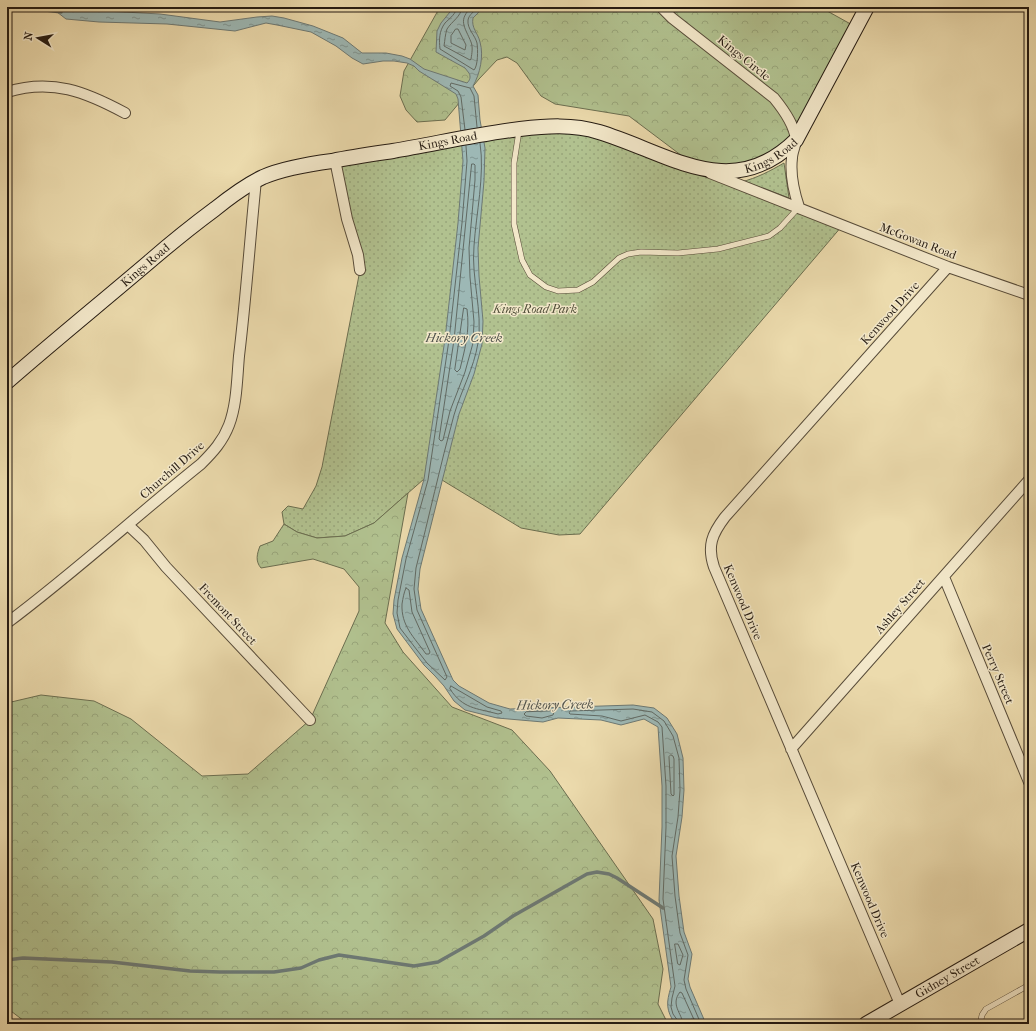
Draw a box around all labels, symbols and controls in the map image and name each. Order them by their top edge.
north arrow [18,18,58,58]
text: N [21,30,36,42]
street label: Kings Circle [715,33,773,84]
street label: Kings Road [417,128,479,153]
street label: Kings Road [743,135,801,176]
street label: McGowan Road [878,220,959,262]
street label: Kings Road [118,240,173,290]
street label: Kenwood Drive [858,278,922,348]
park label: Kings Road Park [492,302,577,316]
water label: Hickory Creek [425,330,503,345]
street label: Churchill Drive [137,438,207,502]
street label: Kenwood Drive [721,562,765,642]
street label: Ashley Street [872,575,928,637]
street label: Fremont Street [196,580,260,648]
street label: Perry Street [979,642,1017,707]
water label: Hickory Creek [515,696,594,713]
street label: Kenwood Drive [848,860,892,940]
street label: Gidney Street [913,953,983,1001]

